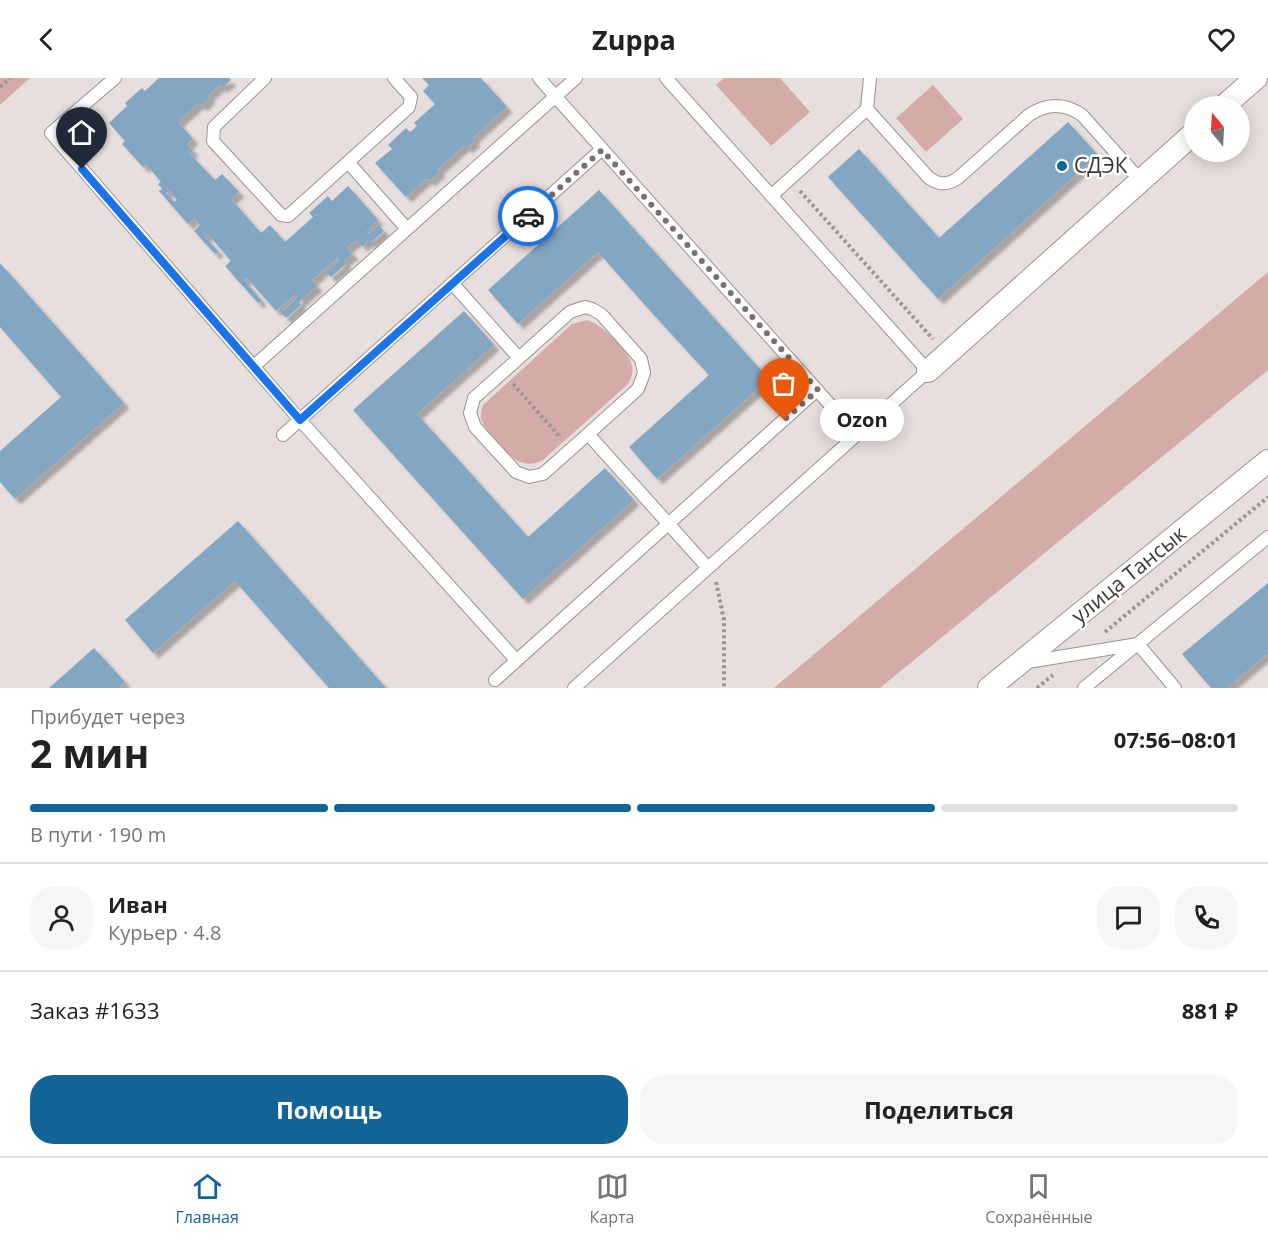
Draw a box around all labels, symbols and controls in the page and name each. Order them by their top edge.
text: Zuppa [592,21,676,58]
icon: back [30,23,63,56]
icon: heart [1205,23,1238,56]
north arrow [1184,96,1250,162]
map controls [1184,96,1250,162]
pin [56,107,107,169]
icon: home [65,116,98,149]
place label: СДЭК [1074,151,1128,179]
marker: СДЭК [1055,159,1069,173]
courier [498,186,558,246]
icon: car [512,200,545,233]
pin [758,358,809,420]
icon: bag [767,367,800,400]
callout: Ozon [820,399,904,441]
text: Ozon [836,406,888,433]
street label: улица Тансык [1065,519,1192,629]
text: Прибудет через [30,703,185,730]
text: 07:56–08:01 [1114,724,1238,754]
text: 2 мин [30,726,149,779]
text: В пути · 190 m [30,821,166,848]
button: person [30,886,93,949]
button: chat [1097,886,1160,949]
button: phone [1175,886,1238,949]
text: Иван [108,889,168,919]
text: Курьер · 4.8 [108,919,222,946]
text: Заказ #1633 [30,995,160,1025]
text: 881 ₽ [1182,995,1238,1025]
button: Помощь [30,1075,628,1144]
button: Поделиться [640,1075,1238,1144]
tab: Главная [175,1170,239,1228]
tab: Карта [590,1170,634,1228]
tab: Сохранённые [985,1170,1093,1228]

